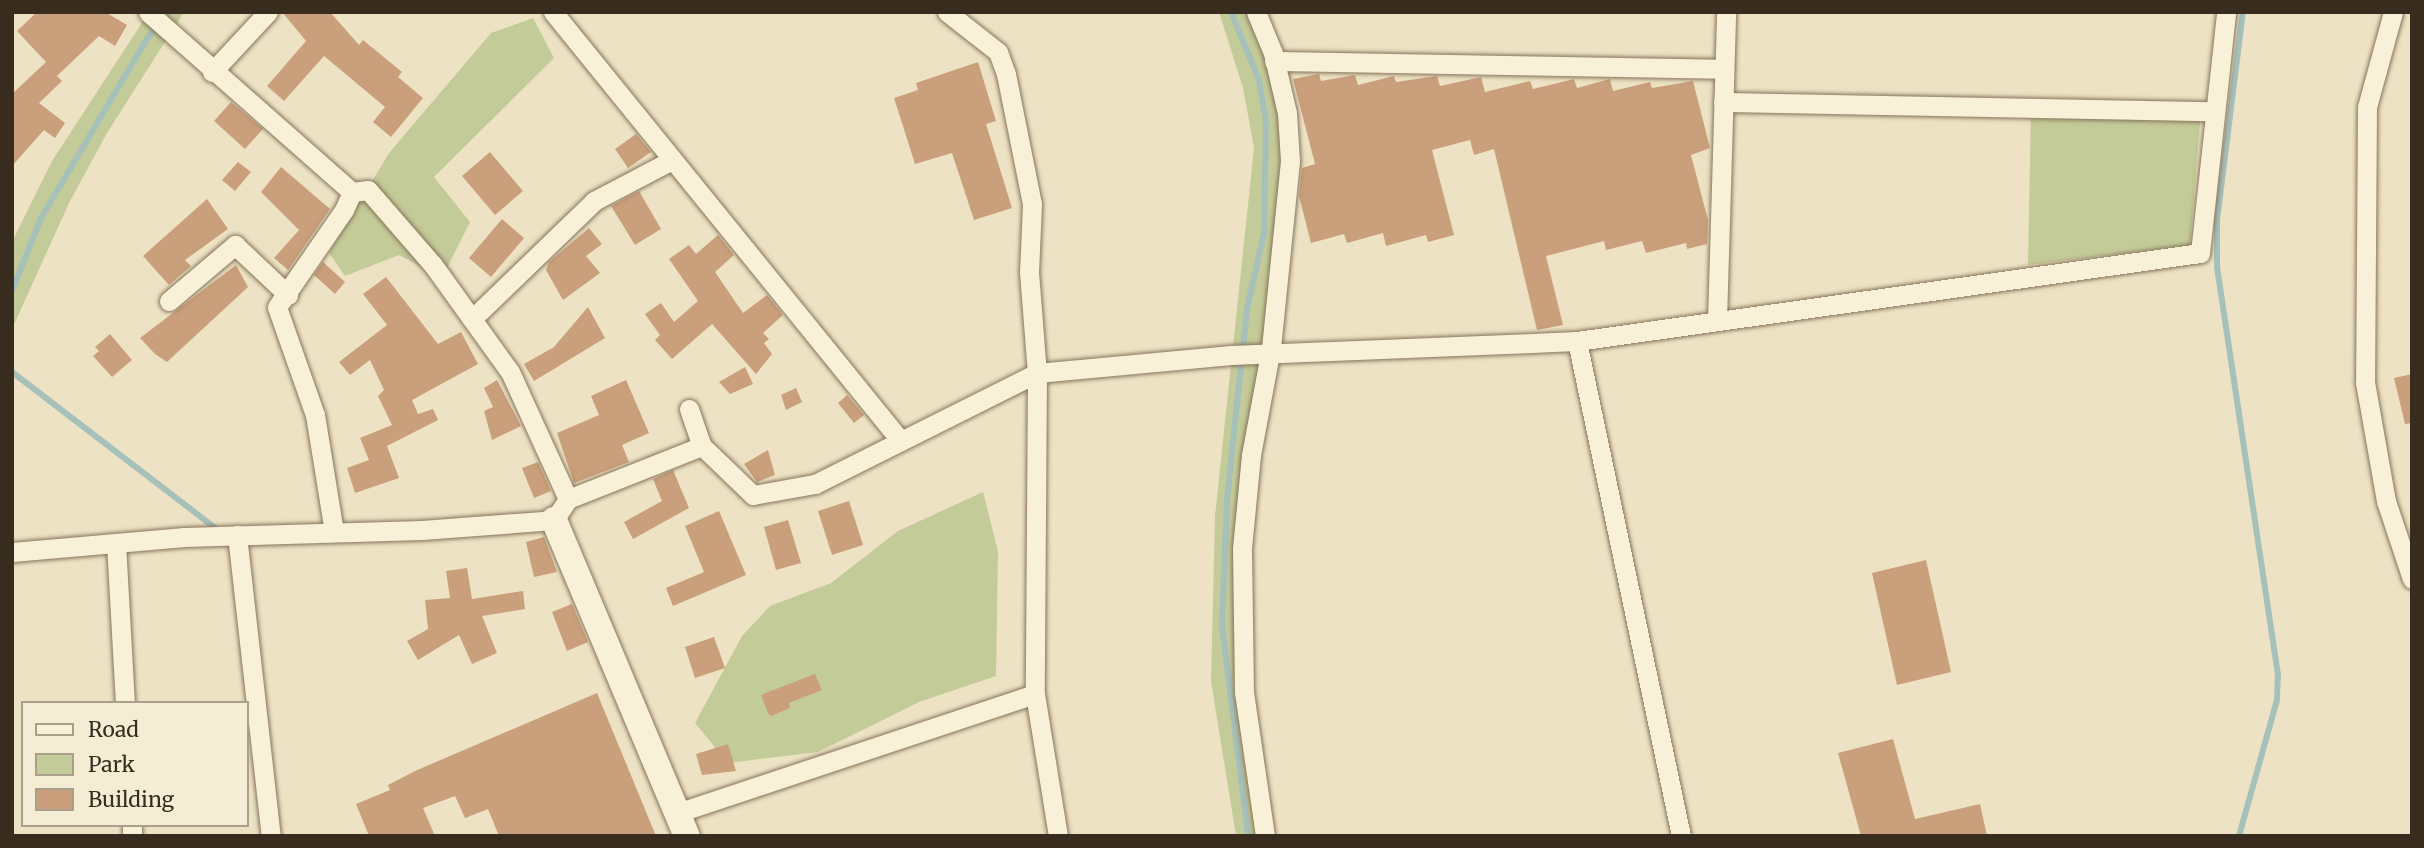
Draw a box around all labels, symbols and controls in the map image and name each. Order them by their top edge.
legend [21,701,248,827]
text: Road [88,716,139,743]
text: Park [88,751,135,778]
text: Building [88,786,174,813]

